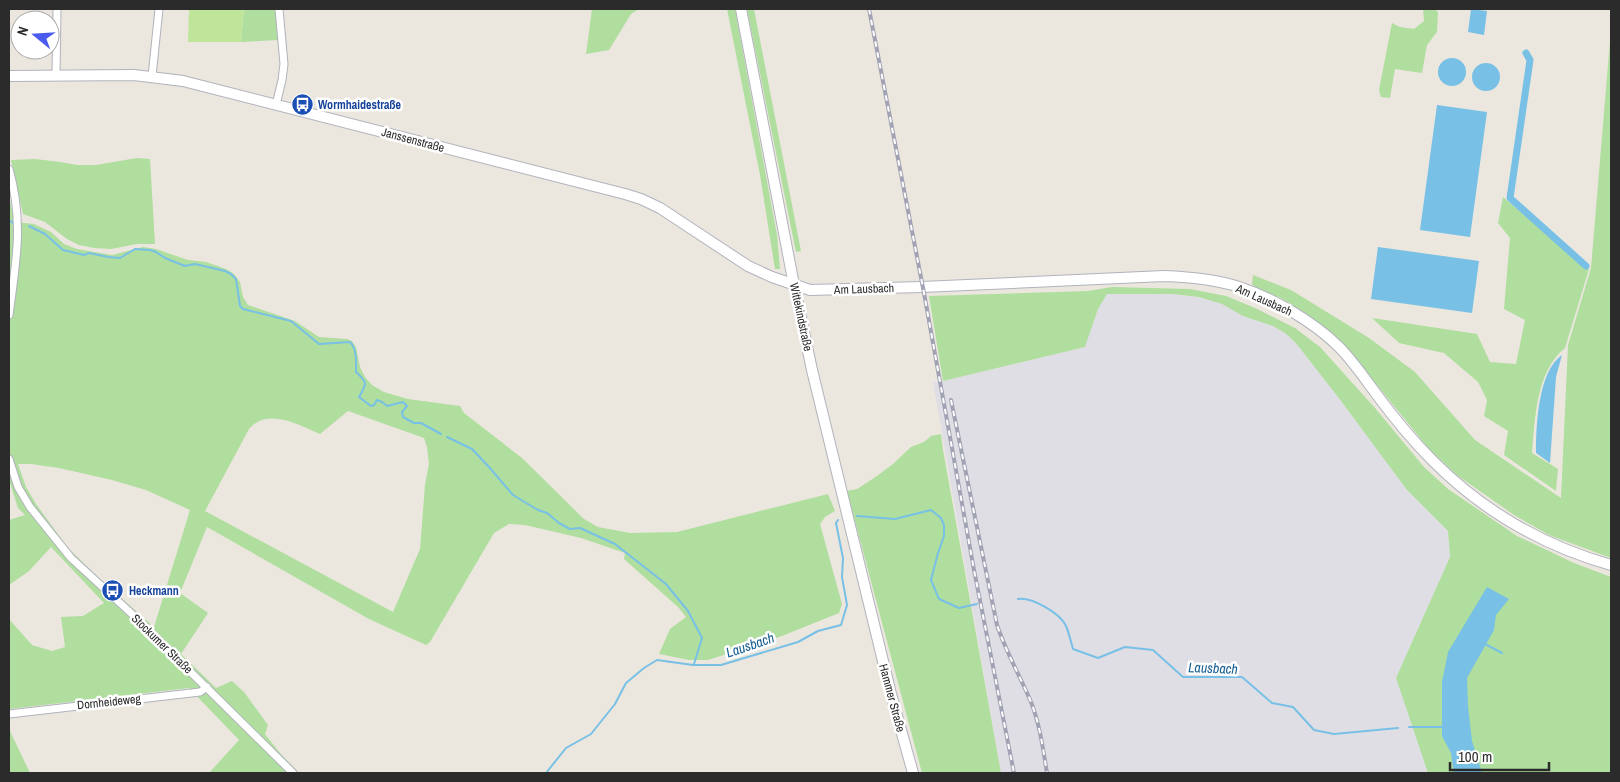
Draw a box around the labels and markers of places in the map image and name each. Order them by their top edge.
bus stop icon: Wormhaidestraße [290,93,314,117]
place label: Wormhaidestraße [318,97,401,113]
bus stop icon: Heckmann [101,579,125,603]
place label: Heckmann [129,583,179,599]

